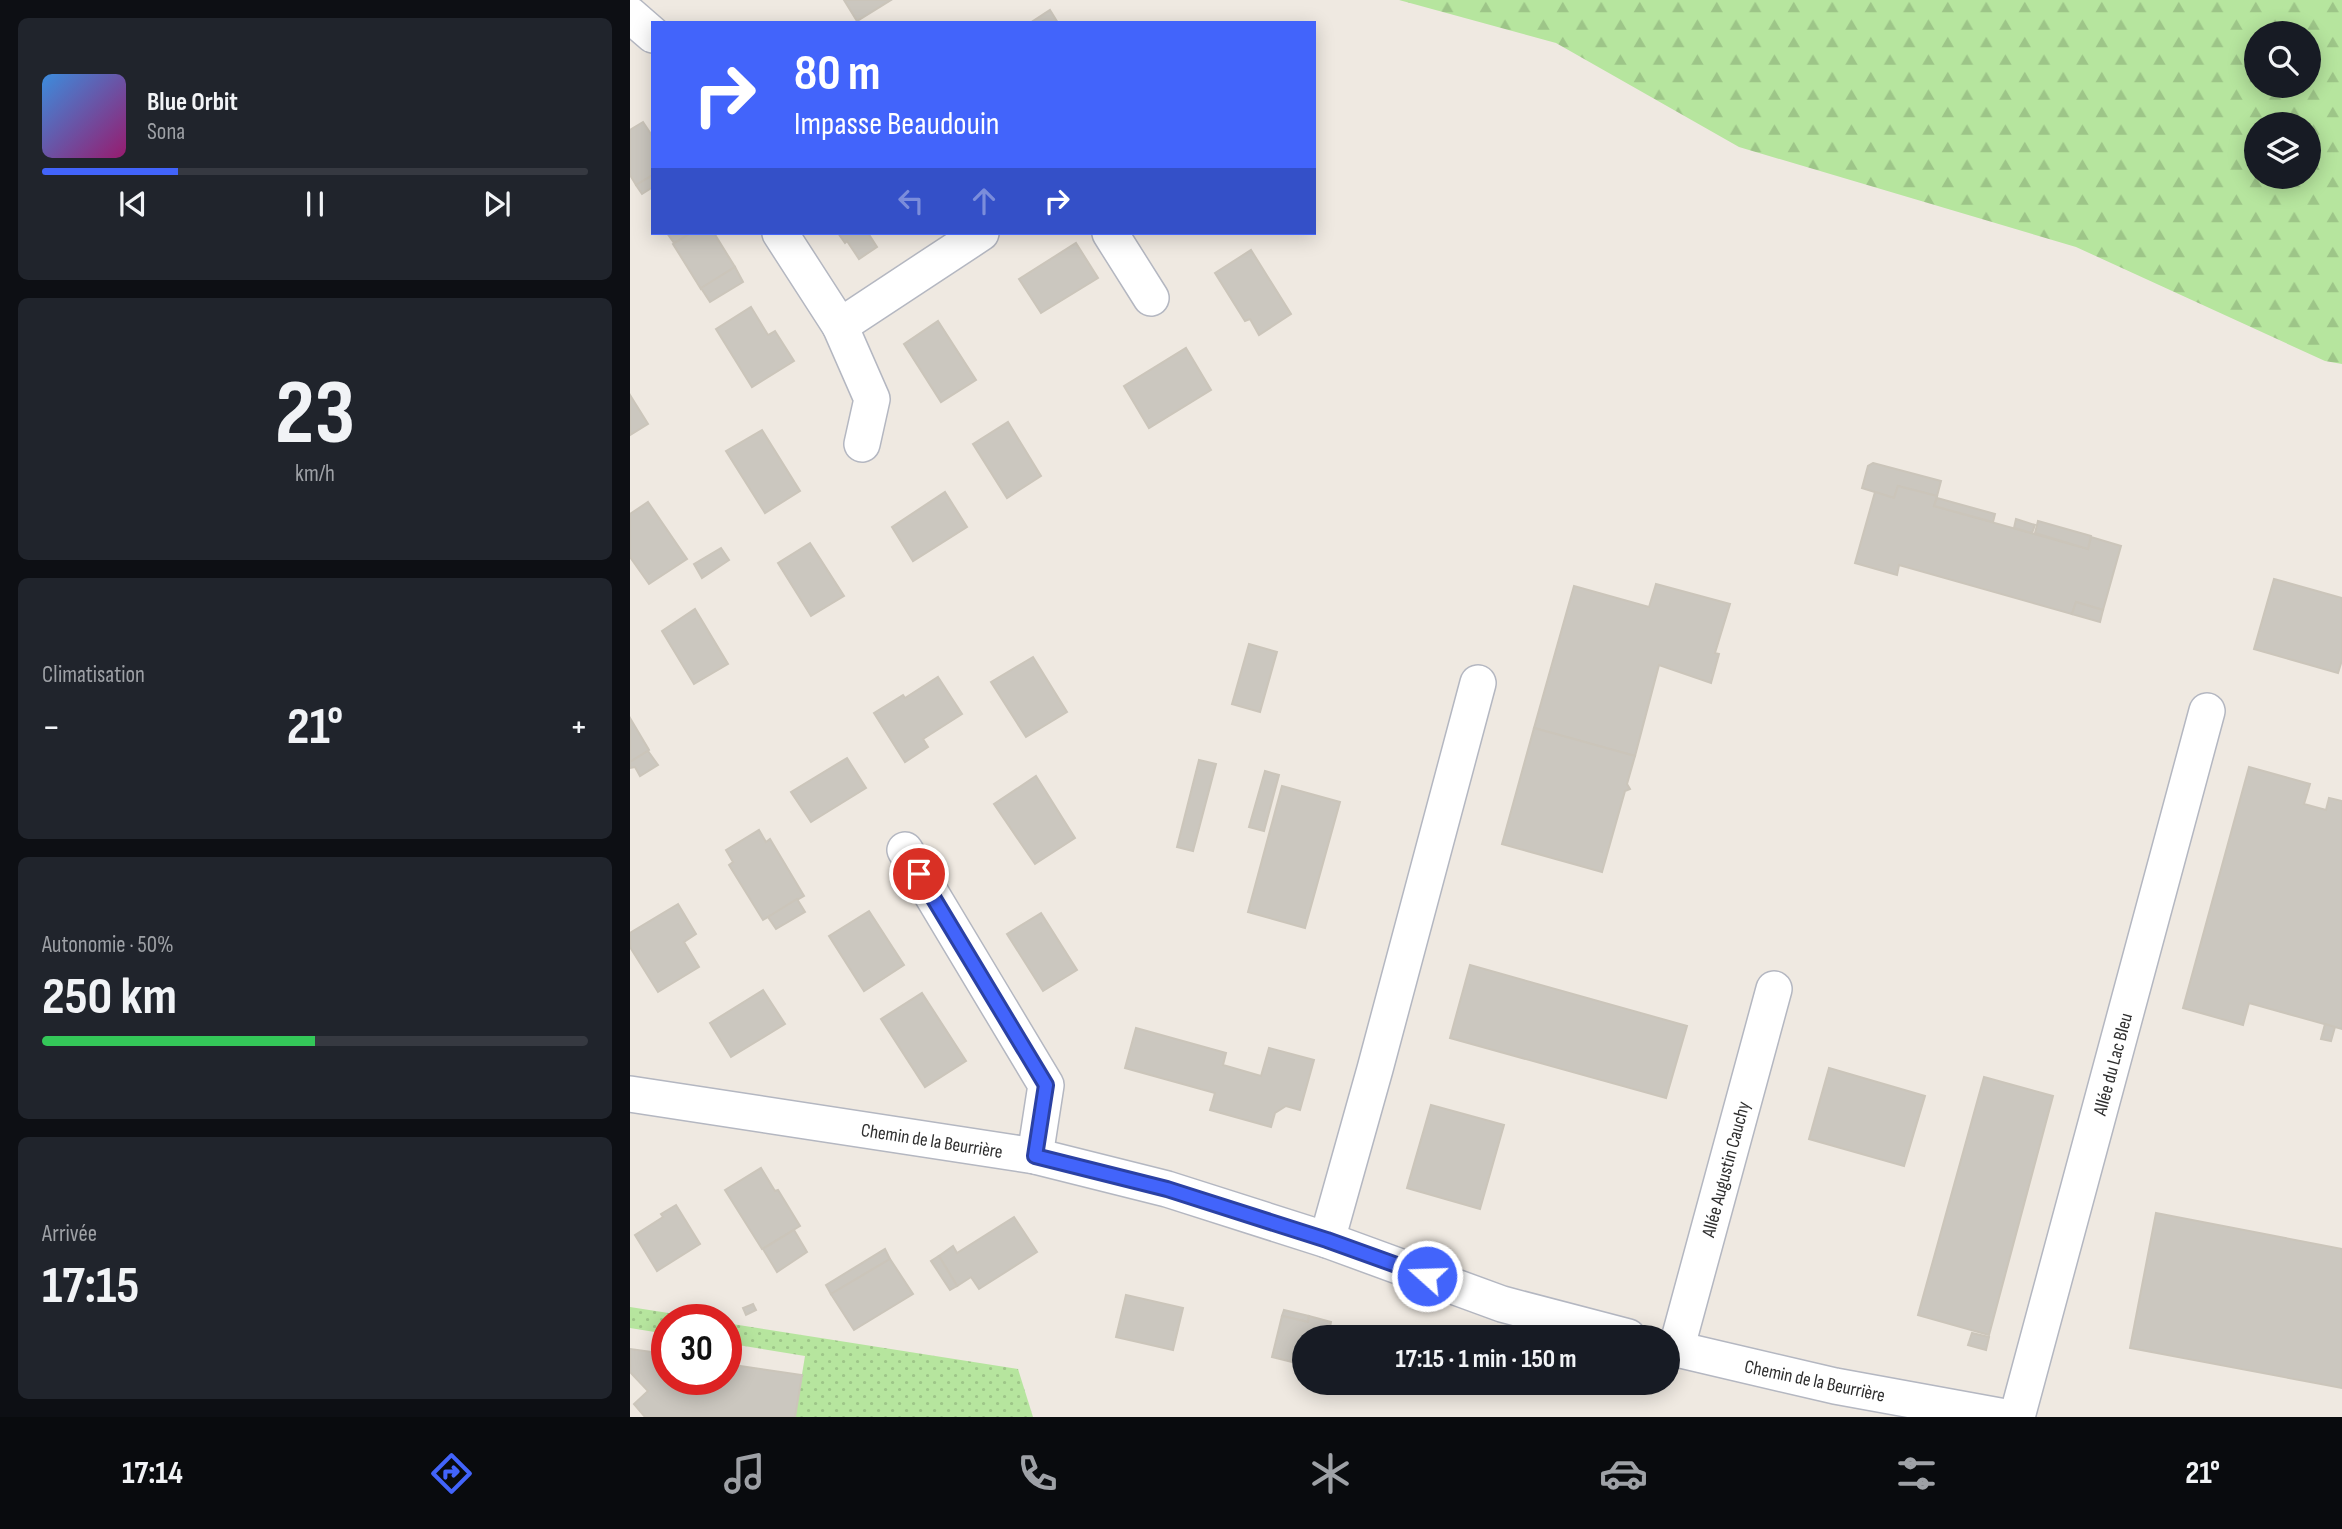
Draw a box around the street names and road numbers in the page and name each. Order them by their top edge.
street label: Allée du Lac Bleu [2088,1011,2138,1119]
street label: Allée Augustin Cauchy [1697,1098,1756,1241]
street label: Chemin de la Beurrière [859,1119,1004,1164]
street label: Chemin de la Beurrière [1742,1355,1887,1408]

